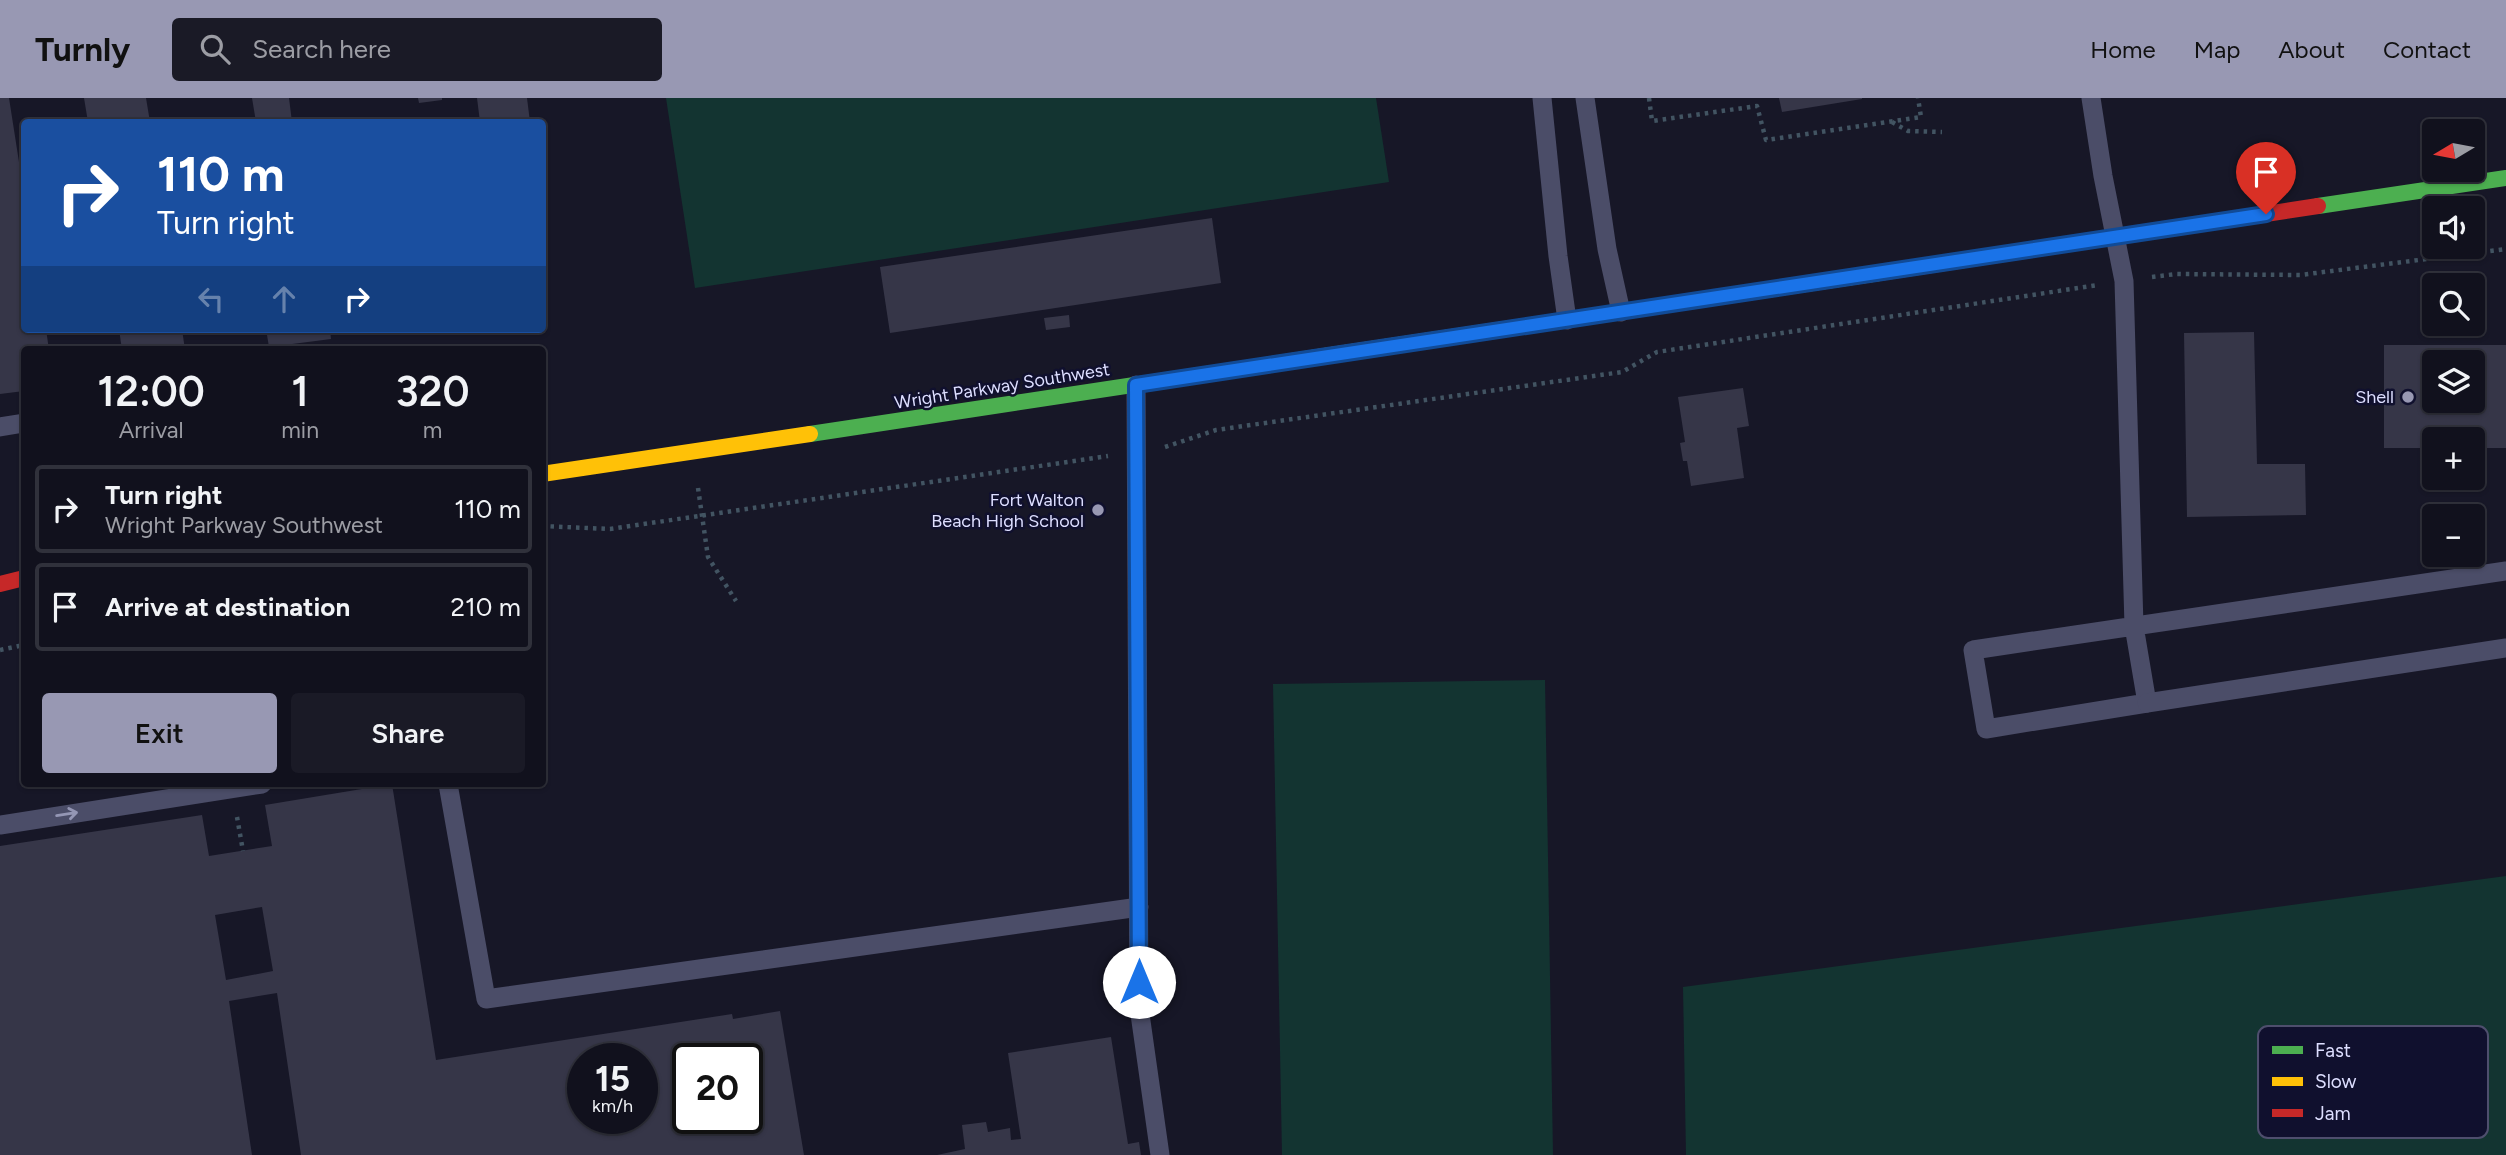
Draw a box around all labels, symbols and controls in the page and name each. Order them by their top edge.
search box [172,18,662,81]
text: Turnly [35,30,130,69]
icon: search [196,30,234,68]
text: Search here [252,33,391,65]
text: Home [2090,35,2156,64]
text: Map [2194,35,2240,64]
text: About [2278,35,2345,64]
text: Contact [2383,35,2471,64]
north arrow [2422,119,2485,182]
map controls [2422,119,2485,567]
pin [2236,142,2296,214]
text: 110 m [157,144,285,203]
icon: right [42,147,133,238]
icon: arrive [2247,153,2285,191]
button: sound [2422,196,2485,259]
text: Turn right [157,204,295,242]
button: search [2422,273,2485,336]
icon: left [192,280,230,318]
icon: ahead [265,280,303,318]
icon: right [338,280,376,318]
button: layers [2422,350,2485,413]
street label: Wright Parkway Southwest [893,358,1111,414]
text: 12:00 [97,366,205,417]
text: 1 [291,366,309,417]
text: 320 [395,366,470,417]
place label: Shell [2355,386,2394,408]
marker: Shell [2400,389,2416,405]
text: Arrival [119,416,184,444]
text: min [281,416,319,444]
text: m [423,416,442,444]
button: + [2422,427,2485,490]
text: Turn right [105,479,222,511]
place label: Fort Walton Beach High School [931,489,1084,532]
icon: right [46,490,84,528]
text: 110 m [454,493,521,525]
marker: Fort Walton Beach High School [1090,502,1106,518]
button: − [2422,504,2485,567]
text: Wright Parkway Southwest [105,511,383,539]
icon: arrive [46,588,84,626]
text: Arrive at destination [105,591,350,623]
text: 210 m [451,591,521,623]
button: Exit [42,693,277,773]
button: Share [291,693,525,773]
one-way arrow [56,808,78,821]
position arrow [1102,945,1176,1019]
legend [2258,1026,2488,1138]
text: Fast [2315,1039,2351,1062]
speed limit sign: 20 [672,1043,763,1134]
text: 15 [595,1058,630,1100]
text: Slow [2315,1070,2357,1093]
text: km/h [592,1095,633,1117]
text: Jam [2315,1102,2351,1125]

